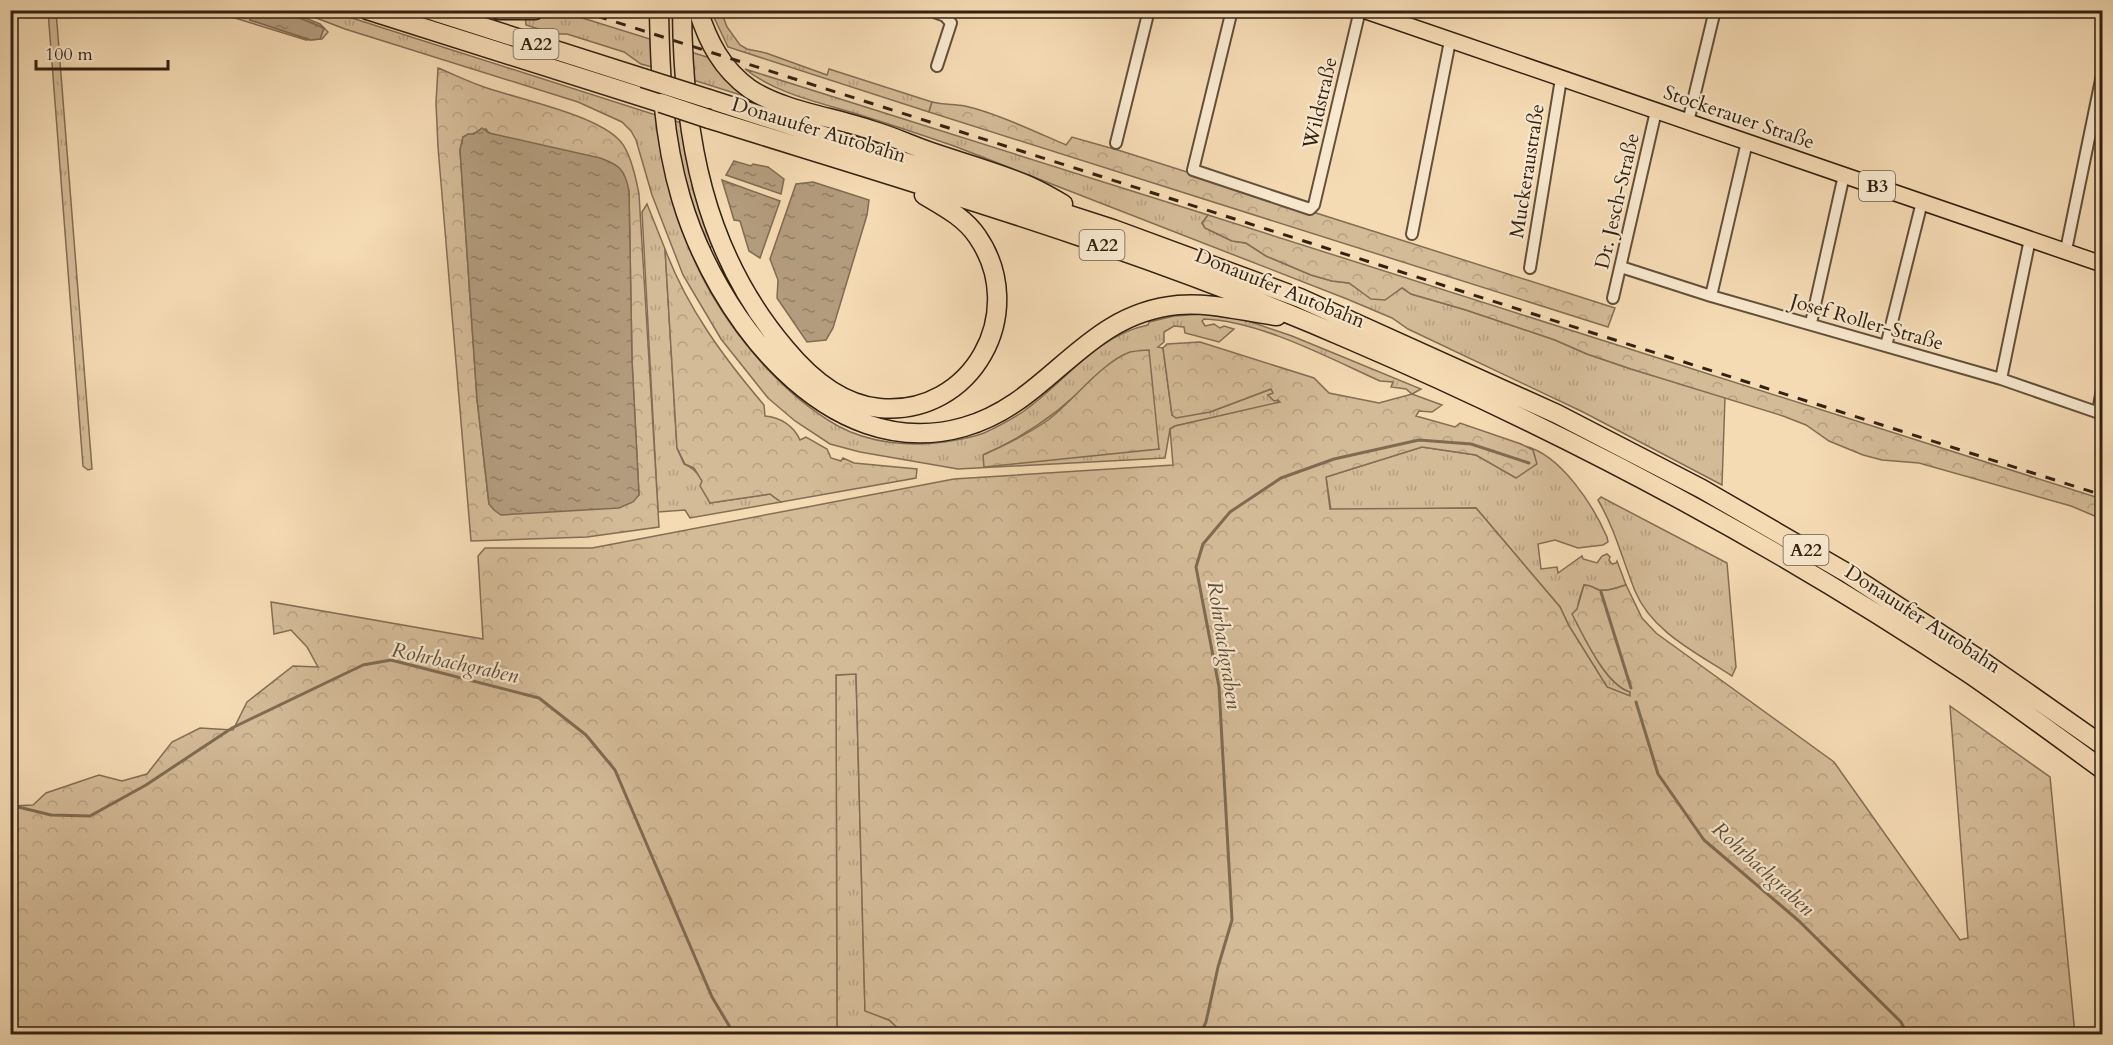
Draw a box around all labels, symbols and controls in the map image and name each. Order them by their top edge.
road number: A22 [514,29,558,59]
scale bar [36,33,168,71]
text: 100 m [45,42,93,67]
street label: Wildstraße [1296,54,1344,153]
street label: Stockerauer Straße [1660,79,1818,155]
street label: Donauufer Autobahn [729,91,910,170]
street label: Muckeraustraße [1503,102,1551,240]
street label: Dr. Jesch-Straße [1588,130,1646,272]
road number: B3 [1859,171,1895,201]
road number: A22 [1080,230,1124,260]
street label: Donauufer Autobahn [1191,242,1370,335]
street label: Josef Roller-Straße [1784,286,1947,357]
road number: A22 [1784,535,1828,565]
street label: Donauufer Autobahn [1840,558,2007,680]
water label: Rohrbachgraben [1200,579,1249,712]
water label: Rohrbachgraben [389,635,522,691]
water label: Rohrbachgraben [1705,815,1821,923]

